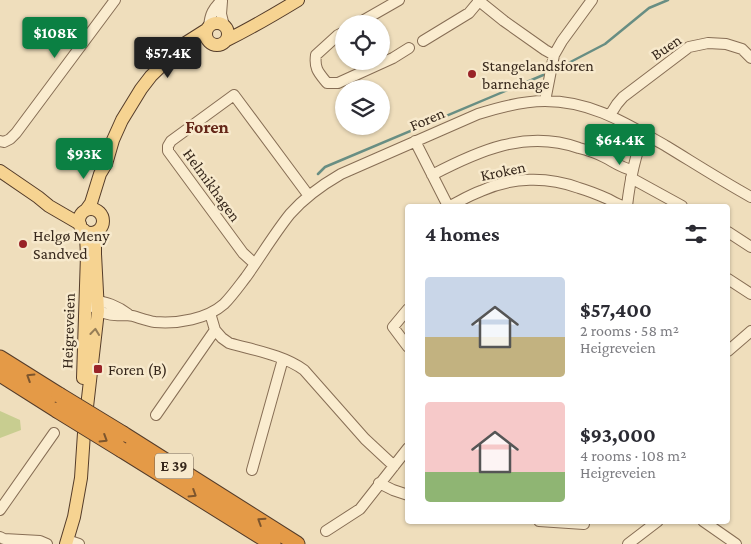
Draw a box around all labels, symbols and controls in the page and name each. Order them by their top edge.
map controls [335,15,390,135]
button: locate [335,15,390,70]
pin: $108K [20,17,90,59]
text: $108K [33,24,77,41]
street label: Buen [648,31,685,63]
pin: $57.4K [127,36,209,79]
text: $57.4K [145,44,191,61]
place label: Stangelandsforen barnehage [482,57,594,93]
marker: Stangelandsforen barnehage [466,68,478,80]
button: layers [335,80,390,135]
street label: Foren [407,104,447,134]
district label: Foren [185,117,230,137]
pin: $64.4K [579,124,661,166]
text: $64.4K [596,131,644,148]
pin: $93K [54,138,114,180]
text: $93K [67,145,101,162]
street label: Helmikhagen [179,145,244,226]
street label: Kroken [479,158,527,184]
icon: filters [682,220,710,248]
text: 4 homes [425,222,499,246]
place label: Helgø Meny Sandved [33,227,110,262]
marker: Helgø Meny Sandved [17,238,29,250]
street label: Heigreveien [58,292,79,369]
icon: home [465,297,525,357]
text: $57,400 [580,298,652,322]
text: 2 rooms · 58 m² [580,322,679,339]
one-way arrow [90,328,101,336]
text: Heigreveien [580,339,656,356]
place label: Foren (B) [108,361,167,379]
marker: Foren (B) [92,363,104,375]
one-way arrow [26,373,35,383]
icon: home [465,422,525,482]
text: $93,000 [580,423,656,447]
one-way arrow [99,433,108,442]
text: 4 rooms · 108 m² [580,447,686,464]
road number: E 39 [155,454,193,478]
text: Heigreveien [580,464,656,481]
one-way arrow [188,487,197,497]
one-way arrow [257,517,266,527]

